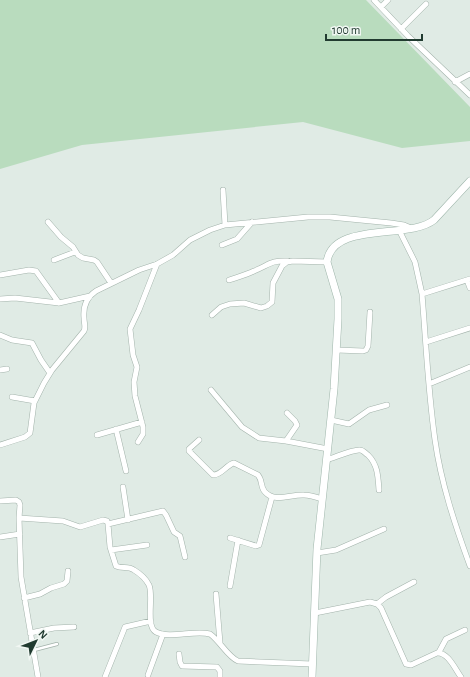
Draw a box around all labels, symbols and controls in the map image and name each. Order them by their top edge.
scale bar [326,16,422,42]
text: 100 m [332,24,360,36]
north arrow [16,621,56,661]
text: N [36,628,50,641]

